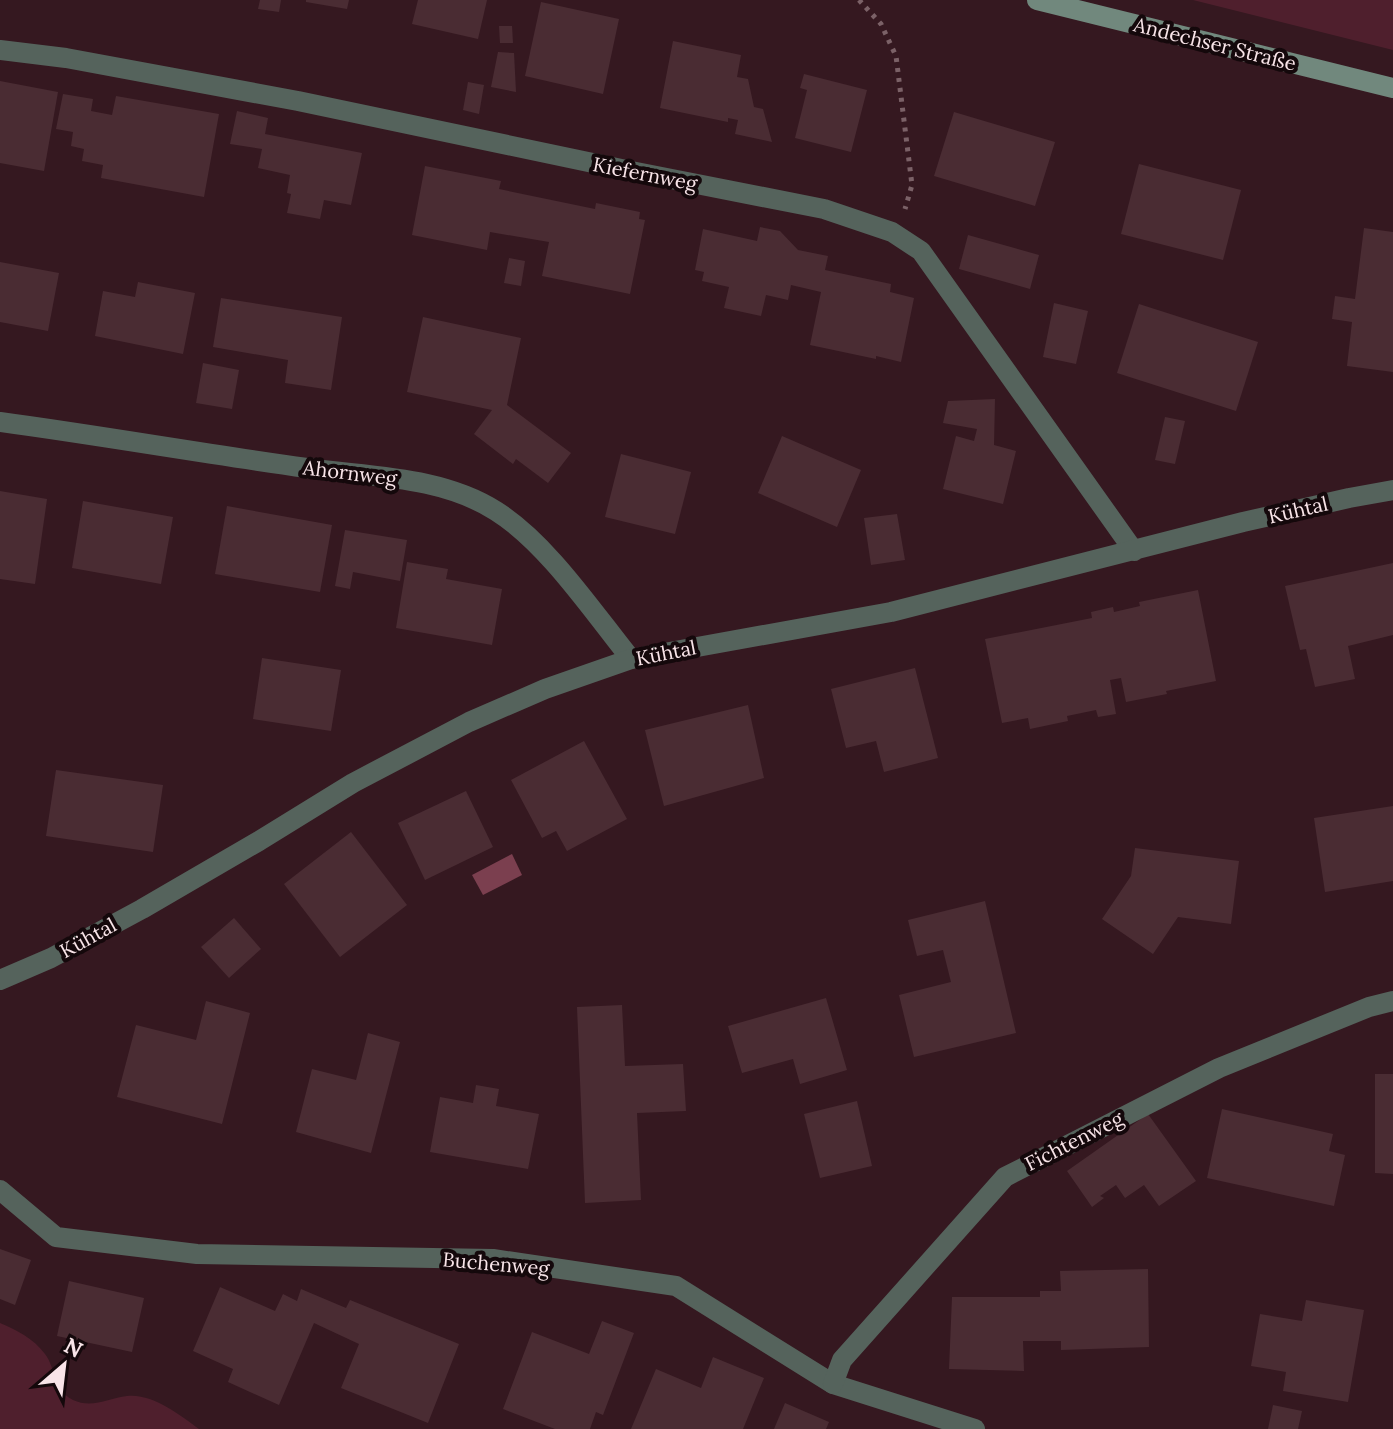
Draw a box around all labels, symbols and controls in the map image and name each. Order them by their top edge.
street label: Andechser Straße [1130,11,1299,76]
street label: Kiefernweg [591,151,700,196]
street label: Ahornweg [301,454,399,491]
street label: Kühtal [1266,491,1330,529]
street label: Kühtal [634,634,698,671]
street label: Kühtal [55,912,120,963]
street label: Fichtenweg [1020,1105,1128,1176]
street label: Buchenweg [442,1246,551,1281]
north arrow [24,1325,104,1405]
text: N [59,1331,87,1364]

